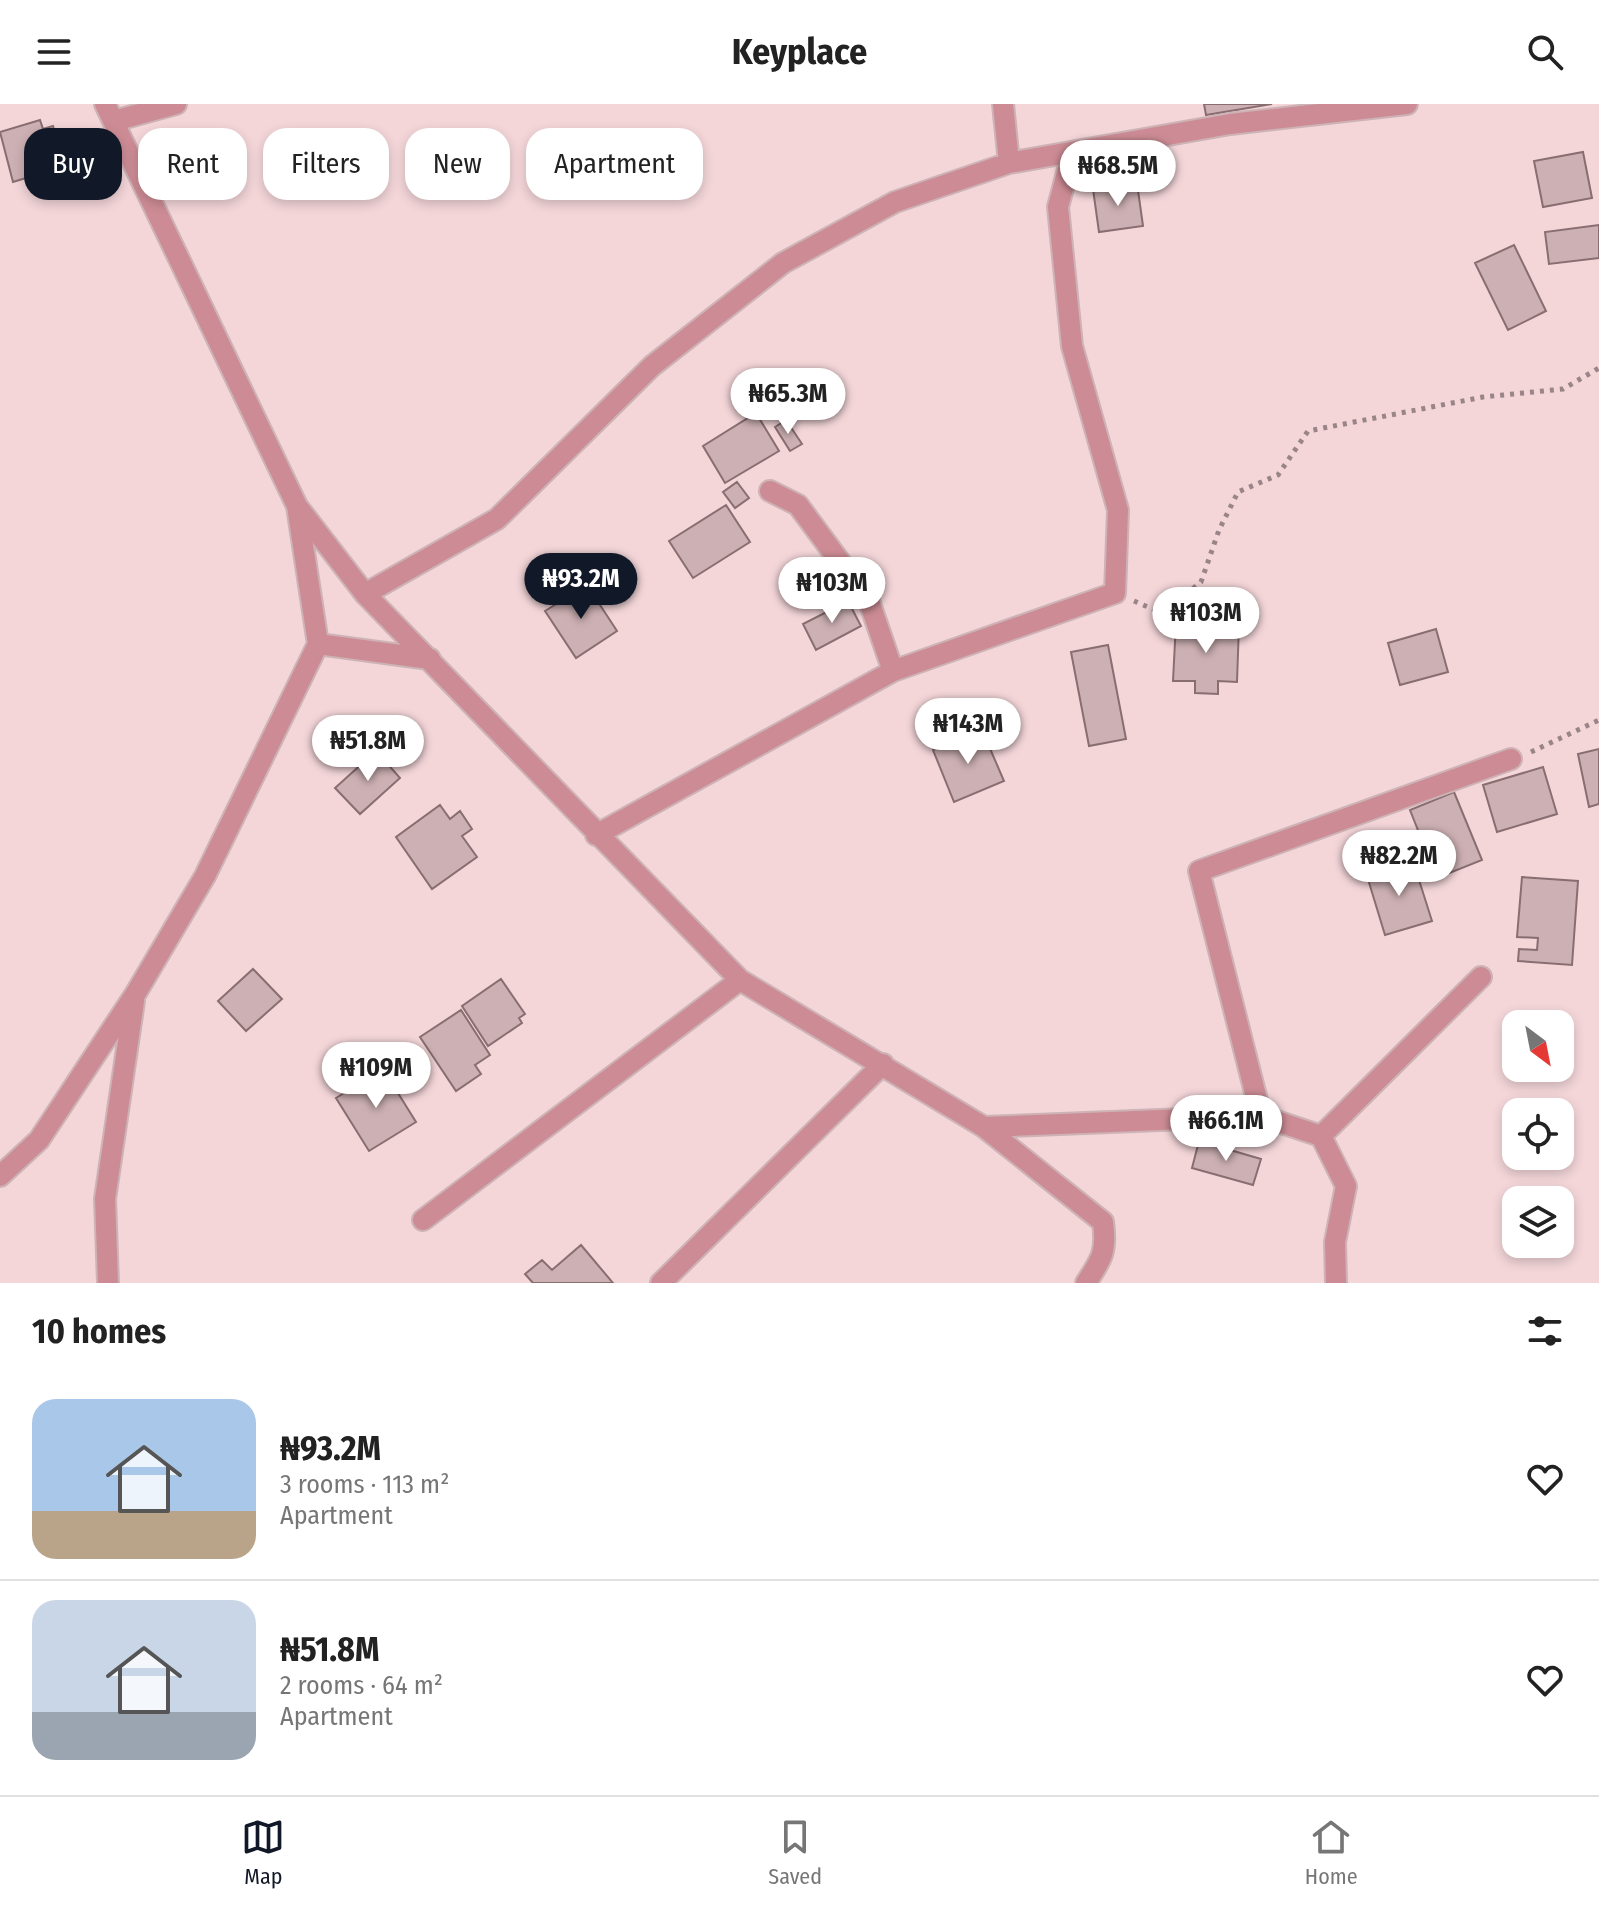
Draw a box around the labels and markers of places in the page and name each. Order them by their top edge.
pin: ₦68.5M [1053,140,1183,208]
pin: ₦65.3M [723,368,853,436]
pin: ₦93.2M [516,553,646,621]
pin: ₦103M [776,557,888,625]
pin: ₦103M [1150,587,1262,655]
pin: ₦143M [912,698,1024,766]
pin: ₦51.8M [303,715,433,783]
pin: ₦82.2M [1334,830,1464,898]
pin: ₦109M [320,1042,432,1110]
pin: ₦66.1M [1161,1095,1291,1163]

